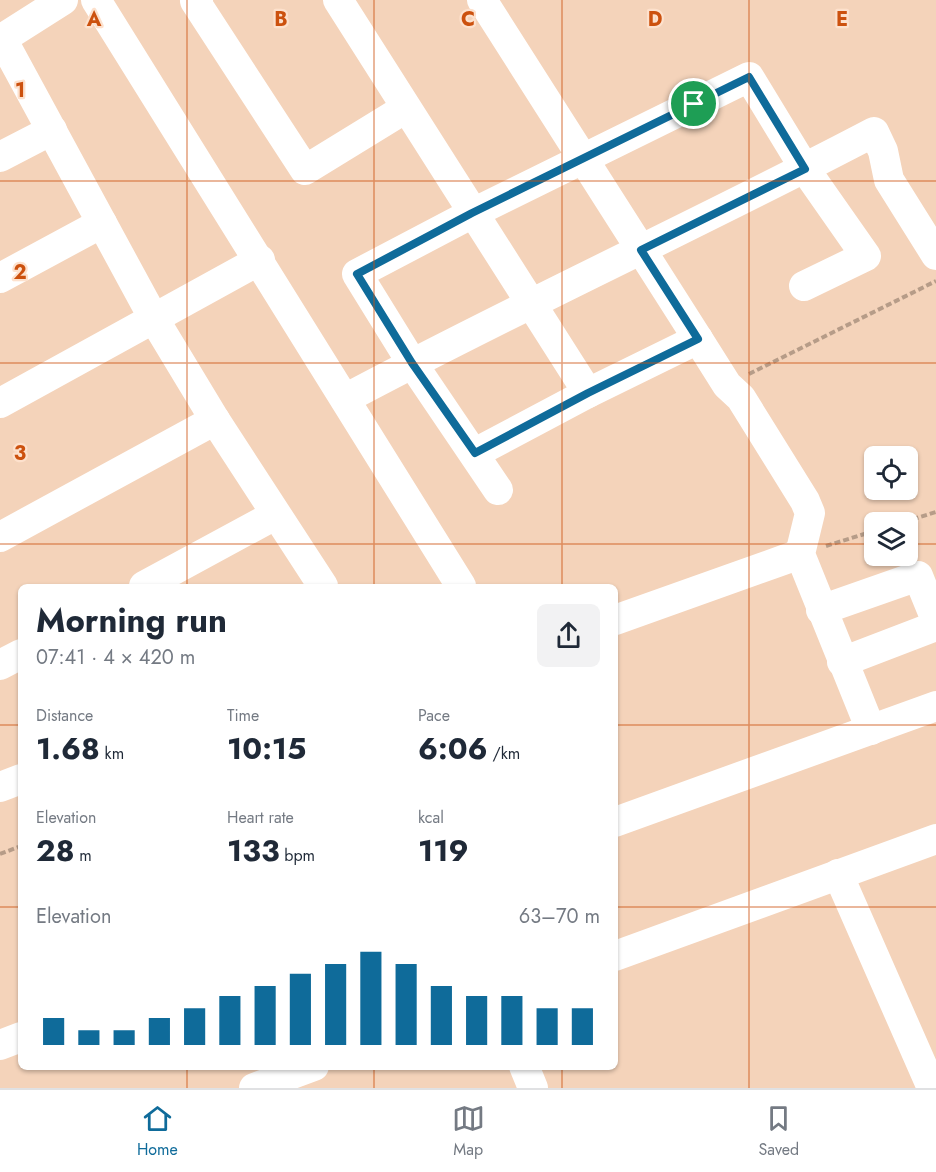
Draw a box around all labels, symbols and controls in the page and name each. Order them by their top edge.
text: A [86,5,102,34]
text: B [274,5,288,34]
text: C [461,5,475,34]
text: D [648,5,662,34]
text: E [836,5,848,34]
text: 1 [15,76,25,105]
pin [668,78,719,129]
icon: arrive [677,87,710,120]
text: 2 [13,258,27,287]
text: 3 [14,439,26,468]
map controls [864,446,918,566]
button: locate [864,446,918,500]
button: layers [864,512,918,566]
text: Morning run [36,597,227,644]
button: share [537,604,600,667]
text: 07:41 · 4 × 420 m [36,643,195,672]
text: Distance [36,704,93,727]
text: Time [227,704,259,727]
text: Pace [418,704,450,727]
text: 1.68 [36,727,100,770]
text: 10:15 [227,727,306,770]
text: 6:06 [418,727,488,770]
text: km [100,742,124,765]
text: /km [488,742,520,765]
text: Elevation [36,806,96,829]
text: Heart rate [227,806,294,829]
text: kcal [418,806,444,829]
text: 28 [36,829,75,872]
text: 133 [227,829,280,872]
text: 119 [418,829,469,872]
text: m [75,844,92,867]
text: bpm [280,844,315,867]
text: Elevation [36,902,111,931]
text: 63–70 m [519,902,600,931]
tab: Home [137,1102,178,1161]
tab: Map [452,1102,485,1161]
tab: Saved [759,1102,799,1161]

